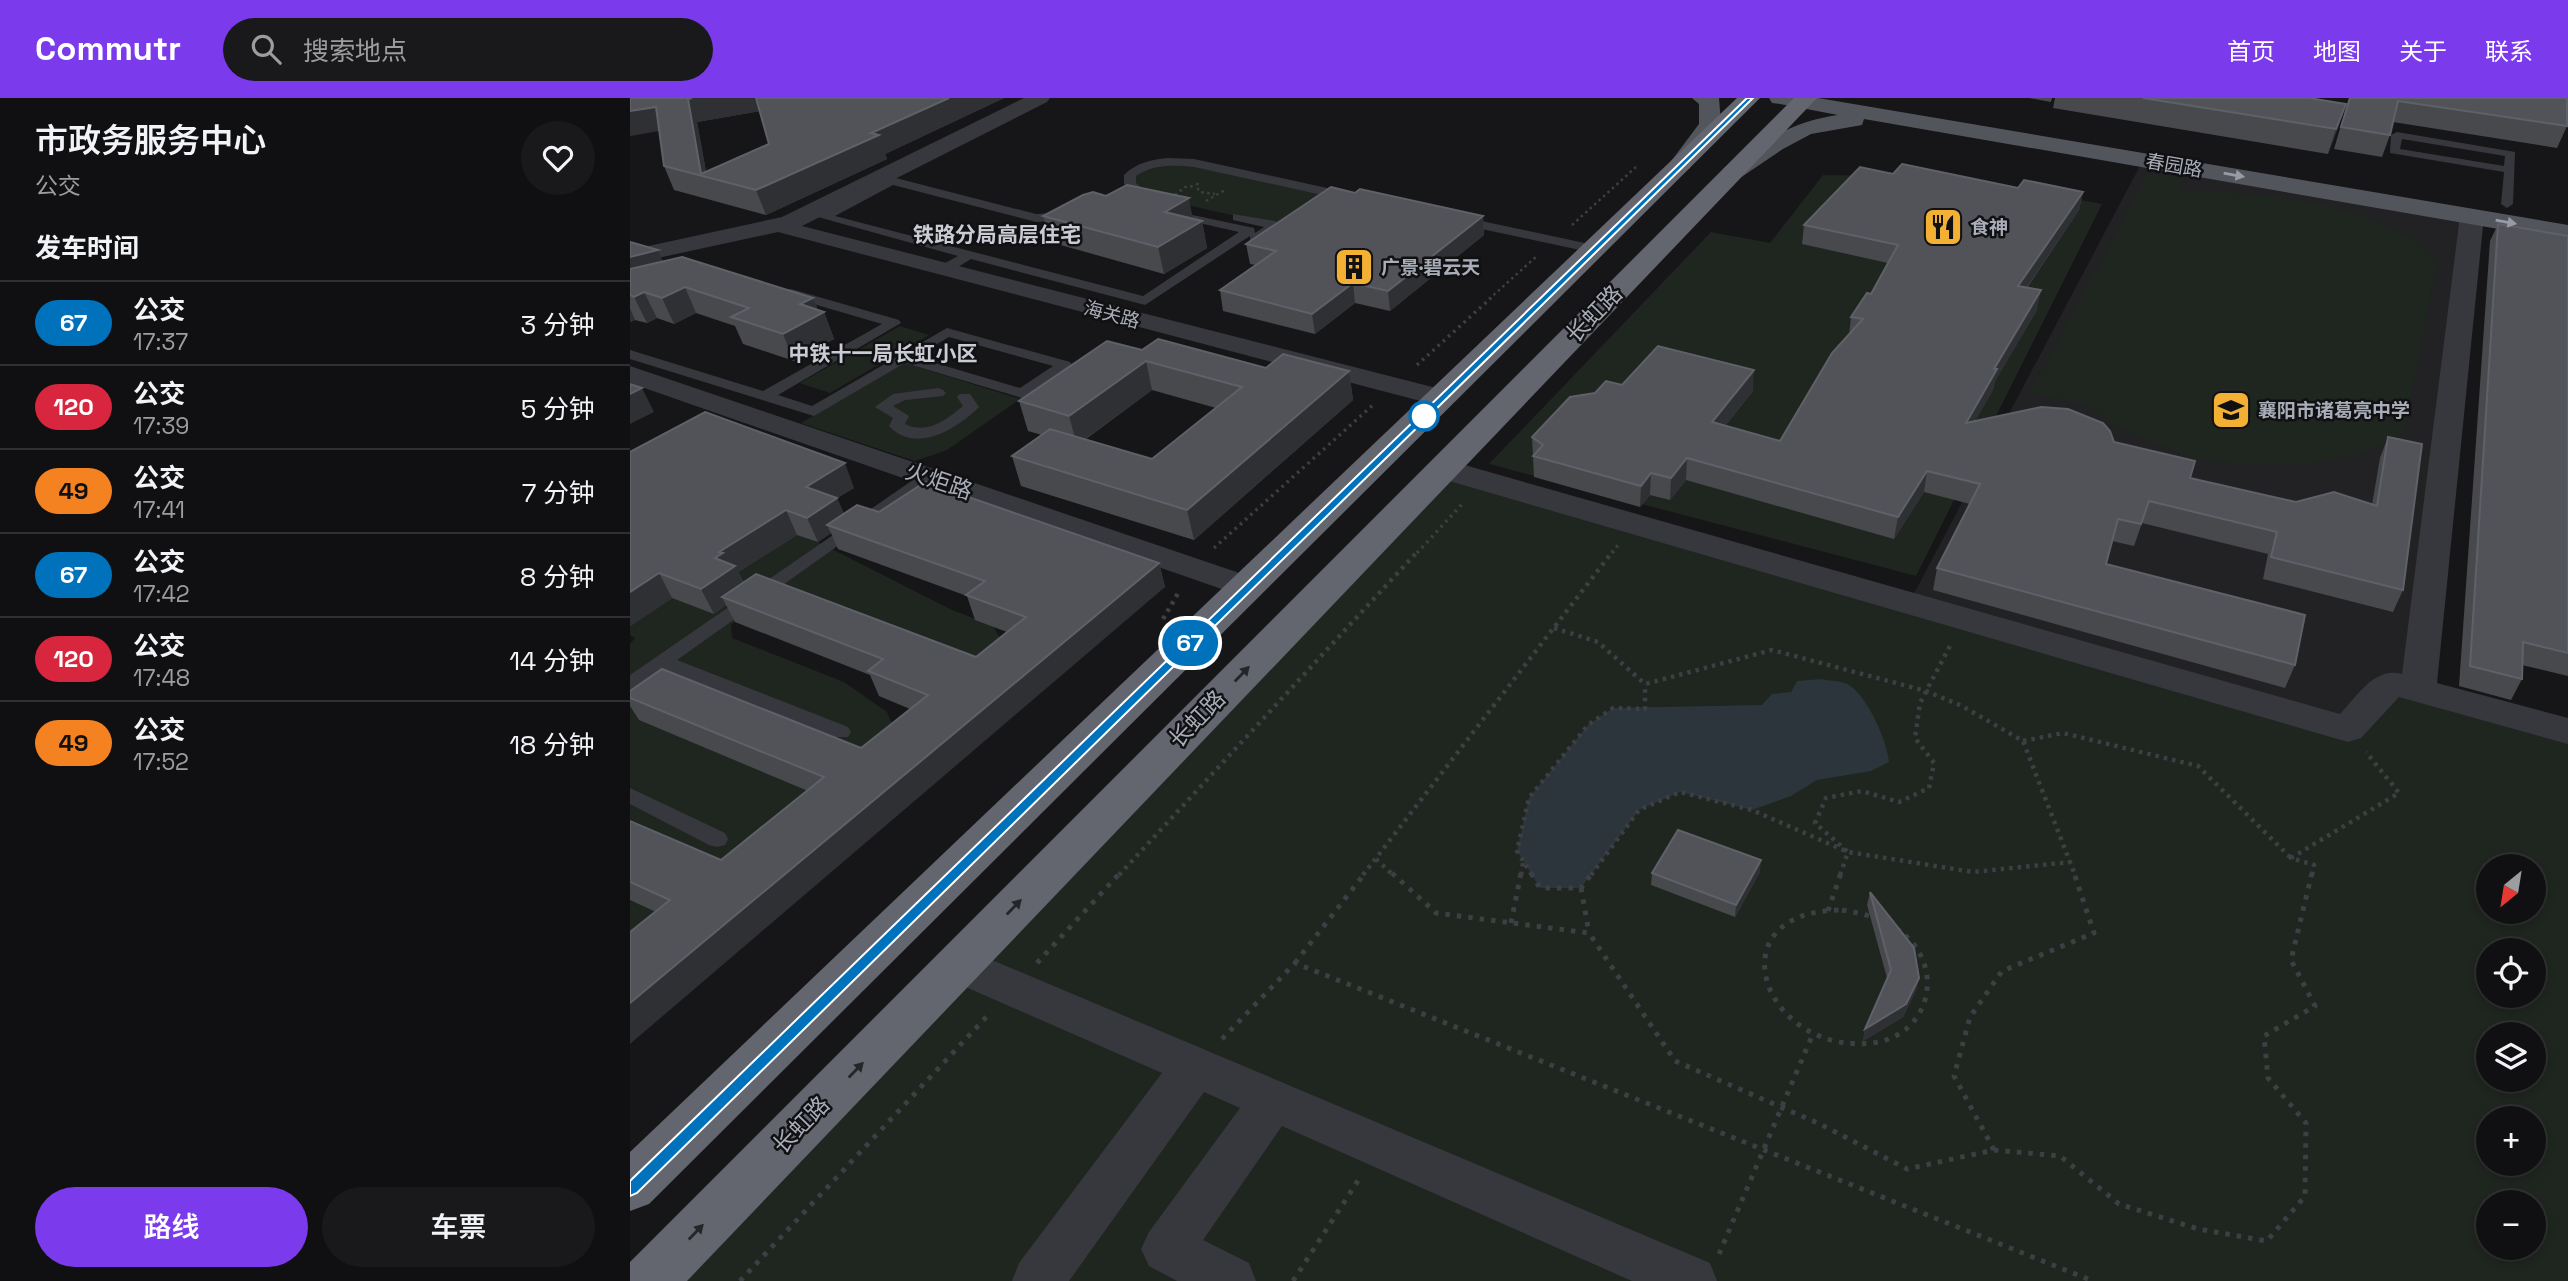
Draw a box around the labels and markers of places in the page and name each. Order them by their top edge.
restaurant icon: 食神 [1922,206,1964,248]
place label: 食神 [1970,215,2008,240]
building icon: 广景·碧云天 [1333,246,1375,288]
place label: 广景·碧云天 [1381,255,1480,280]
school or university icon: 襄阳市诸葛亮中学 [2210,389,2252,431]
place label: 襄阳市诸葛亮中学 [2258,398,2410,423]
unlabelled marker [1409,401,1439,431]

